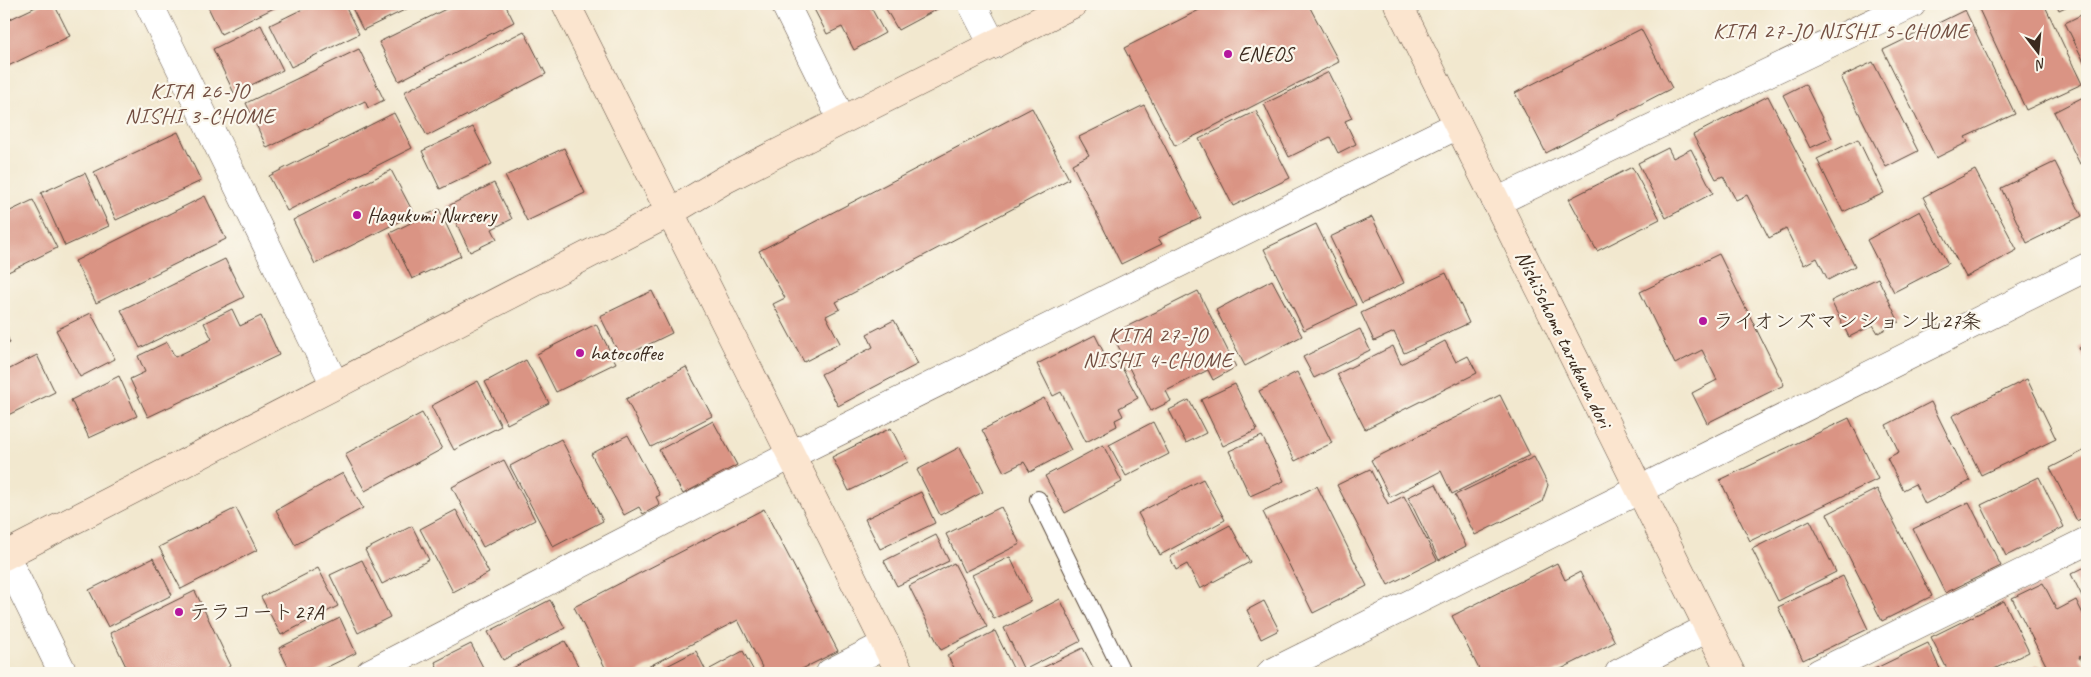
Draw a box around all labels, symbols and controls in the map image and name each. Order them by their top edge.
district label: KITA 27-JO NISHI 5-CHOME [1713,17,1971,45]
north arrow [2014,28,2064,78]
place label: ENEOS [1238,41,1296,67]
marker: ENEOS [1222,48,1234,60]
text: N [2033,55,2048,74]
district label: KITA 26-JO NISHI 3-CHOME [125,77,278,130]
place label: Hagukumi Nursery [367,202,498,228]
marker: Hagukumi Nursery [351,209,363,221]
street label: Nishi5chome tarukawa dori [1510,246,1619,435]
place label: ライオンズマンション北27条 [1713,308,1981,334]
marker: ライオンズマンション北27条 [1697,315,1709,327]
district label: KITA 27-JO NISHI 4-CHOME [1083,321,1236,374]
place label: hatocoffee [590,340,664,366]
marker: hatocoffee [574,347,586,359]
place label: テラコート27A [189,599,325,625]
marker: テラコート27A [173,606,185,618]

